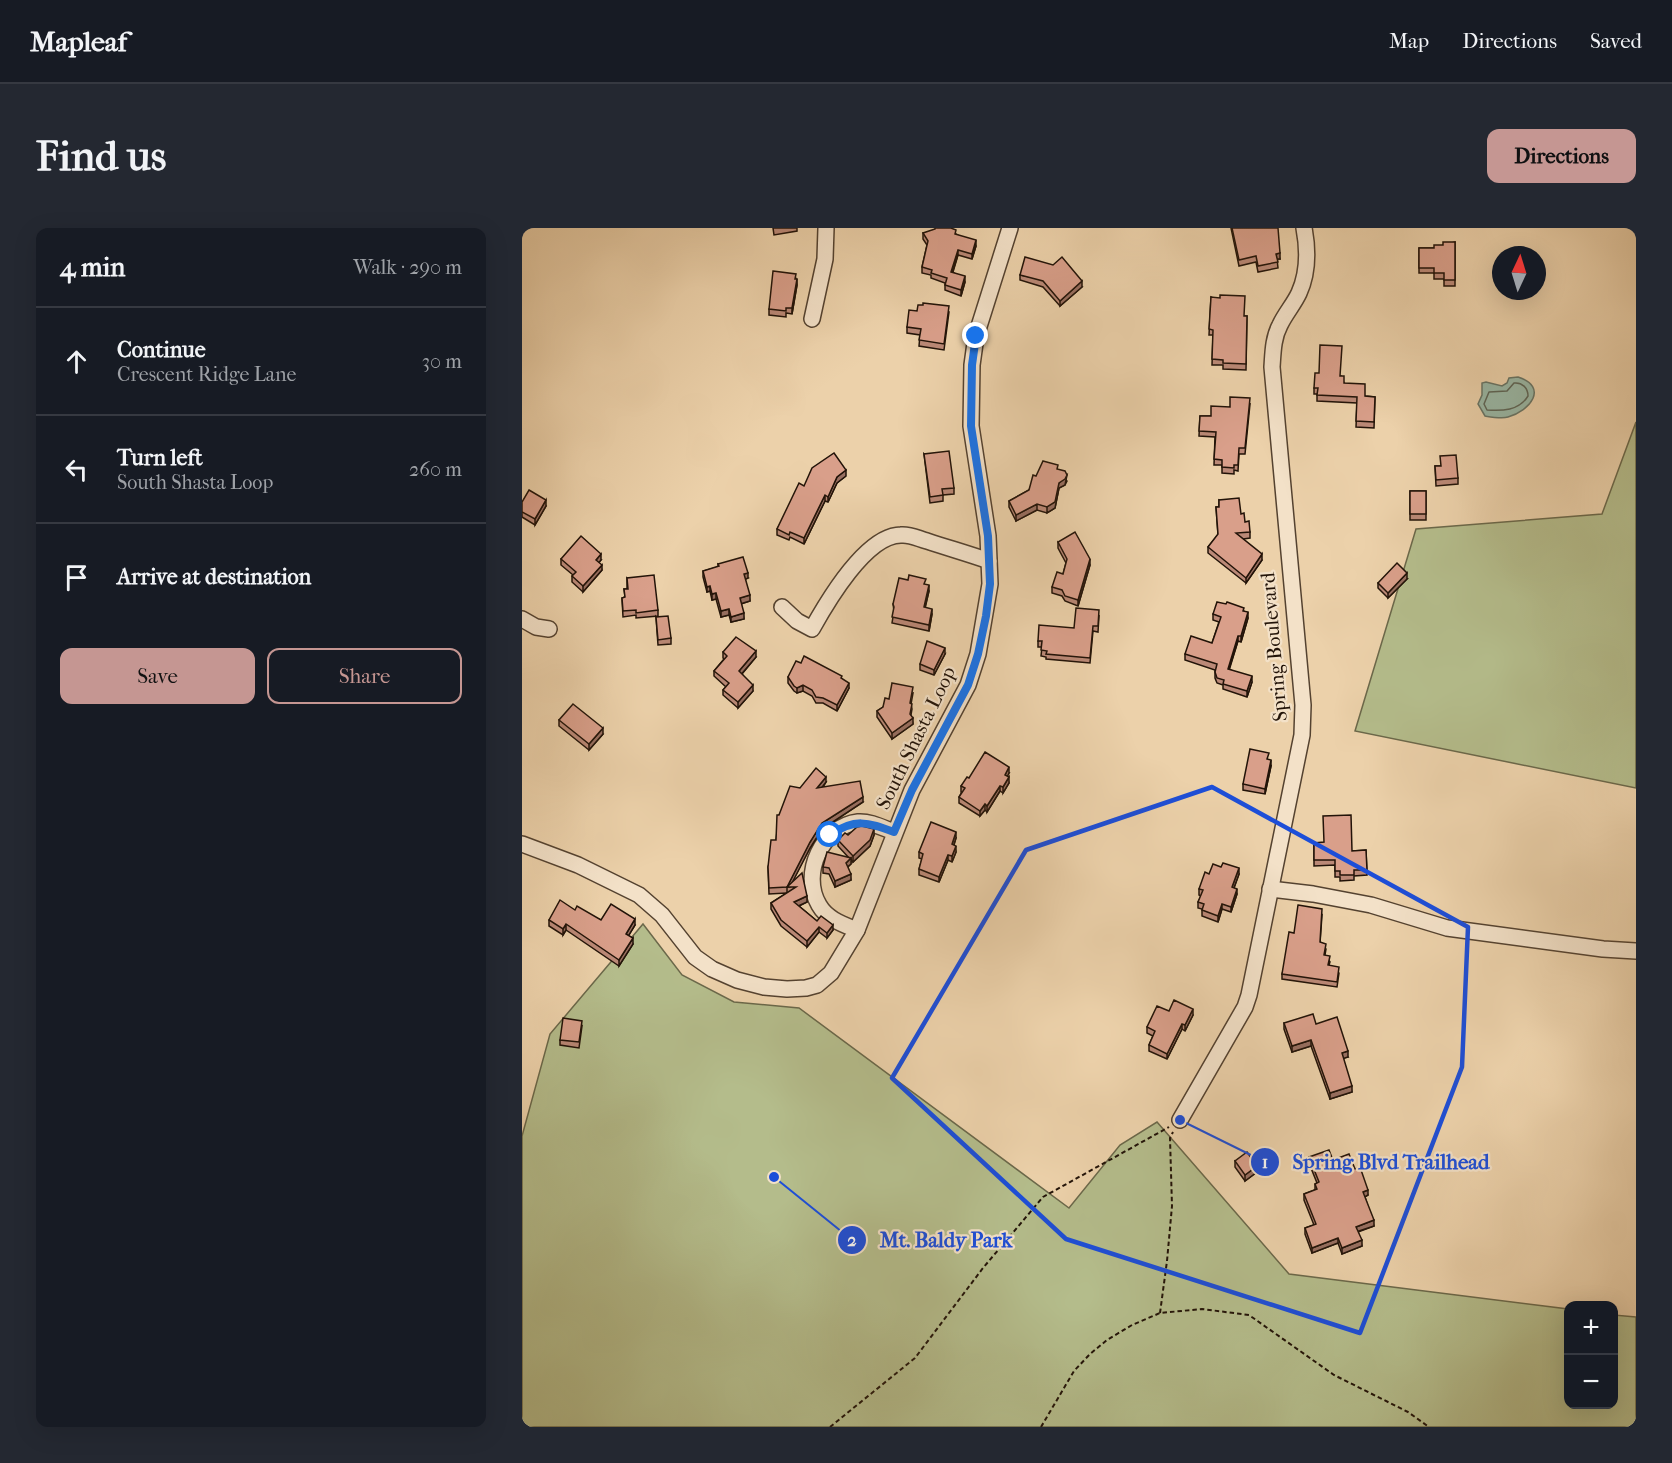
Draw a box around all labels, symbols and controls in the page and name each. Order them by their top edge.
text: Mapleaf [30,25,127,58]
text: Map [1389,29,1429,53]
text: Directions [1462,29,1557,53]
text: Saved [1590,29,1642,53]
button: Directions [1487,129,1636,183]
text: Find us [36,132,166,181]
north arrow [1492,246,1546,300]
text: 4 min [60,252,125,283]
text: Walk · 290 m [353,256,462,279]
route end [962,322,988,348]
text: Continue [117,337,206,363]
icon: ahead [60,345,93,378]
text: 30 m [422,350,462,373]
text: Crescent Ridge Lane [117,363,296,386]
text: Turn left [117,445,203,471]
icon: left [60,453,93,486]
text: 260 m [409,458,462,481]
text: South Shasta Loop [117,471,273,494]
icon: arrive [60,561,93,594]
text: Arrive at destination [117,564,311,590]
street label: Spring Boulevard [1256,570,1292,723]
button: Save [60,648,255,704]
button: Share [267,648,462,704]
street label: South Shasta Loop [871,663,961,813]
route start [816,821,842,847]
callout: Spring Blvd Trailhead [1250,1142,1501,1181]
text: Spring Blvd Trailhead [1293,1150,1490,1174]
text: 1 [1262,1152,1268,1173]
callout: Mt. Baldy Park [837,1221,1024,1260]
text: Mt. Baldy Park [879,1228,1013,1252]
text: 2 [847,1230,857,1251]
map controls [1564,1301,1618,1409]
button: + [1564,1301,1618,1355]
button: − [1564,1355,1618,1409]

